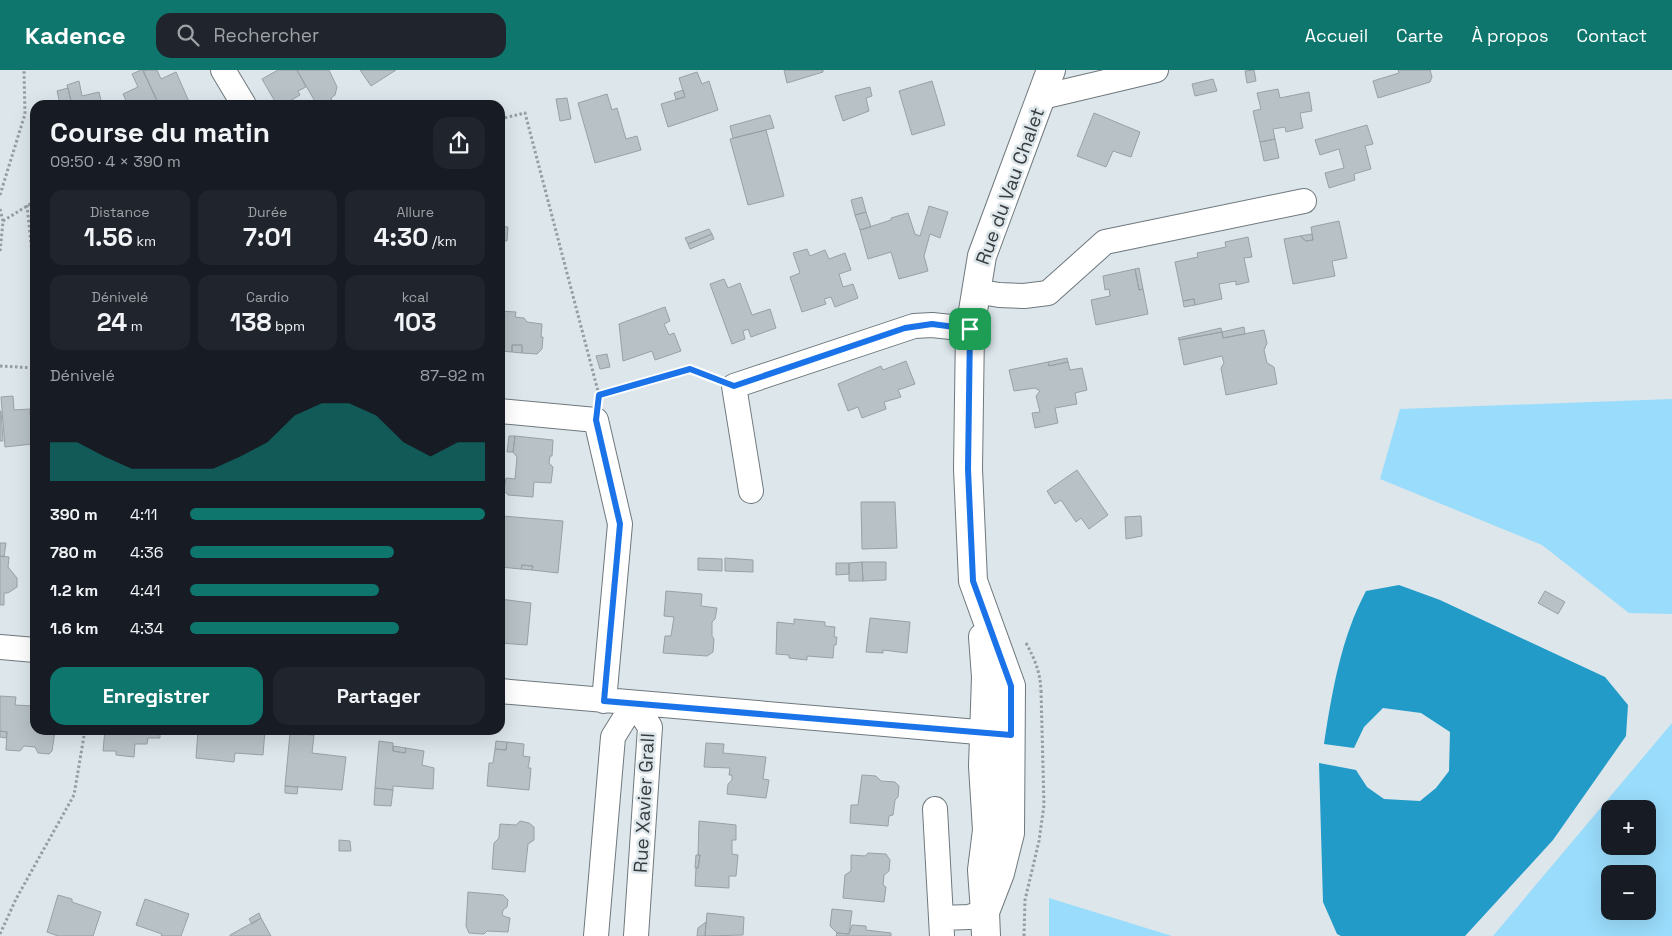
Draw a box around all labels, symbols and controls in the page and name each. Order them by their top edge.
search box [156,13,506,58]
text: Kadence [25,20,126,51]
icon: search [174,21,202,49]
text: Rechercher [214,23,319,48]
text: Accueil [1305,24,1368,47]
text: Carte [1396,24,1443,47]
text: À propos [1471,24,1549,47]
text: Contact [1577,24,1647,47]
street label: Rue du Vau Chalet [970,104,1050,268]
text: Course du matin [50,114,270,150]
button: share [433,117,485,169]
text: 09:50 · 4 × 390 m [50,151,181,172]
text: Distance [90,203,150,221]
text: Durée [248,203,287,221]
text: Allure [396,203,434,221]
text: 1.56 [84,221,133,253]
text: 7:01 [243,221,292,253]
text: 4:30 [374,221,428,253]
text: km [133,232,156,250]
text: /km [428,232,457,250]
text: Dénivelé [91,288,148,306]
text: Cardio [246,288,289,306]
text: kcal [402,288,429,306]
text: 24 [97,306,127,338]
text: 138 [230,306,271,338]
text: 103 [394,306,437,338]
pin [949,308,991,350]
icon: arrive [956,315,984,343]
text: m [127,317,143,335]
text: bpm [271,317,305,335]
text: Dénivelé [50,365,115,386]
text: 87–92 m [420,365,485,386]
text: 390 m [50,504,98,525]
text: 4:11 [130,504,157,525]
text: 780 m [50,542,97,563]
text: 4:36 [130,542,164,563]
text: 1.2 km [50,580,98,601]
text: 4:41 [130,580,160,601]
text: 1.6 km [50,618,98,639]
text: 4:34 [130,618,164,639]
button: Enregistrer [50,667,263,725]
button: Partager [273,667,485,725]
street label: Rue Xavier Grall [628,732,660,874]
map controls [1601,800,1656,920]
button: + [1601,800,1656,855]
button: − [1601,865,1656,920]

